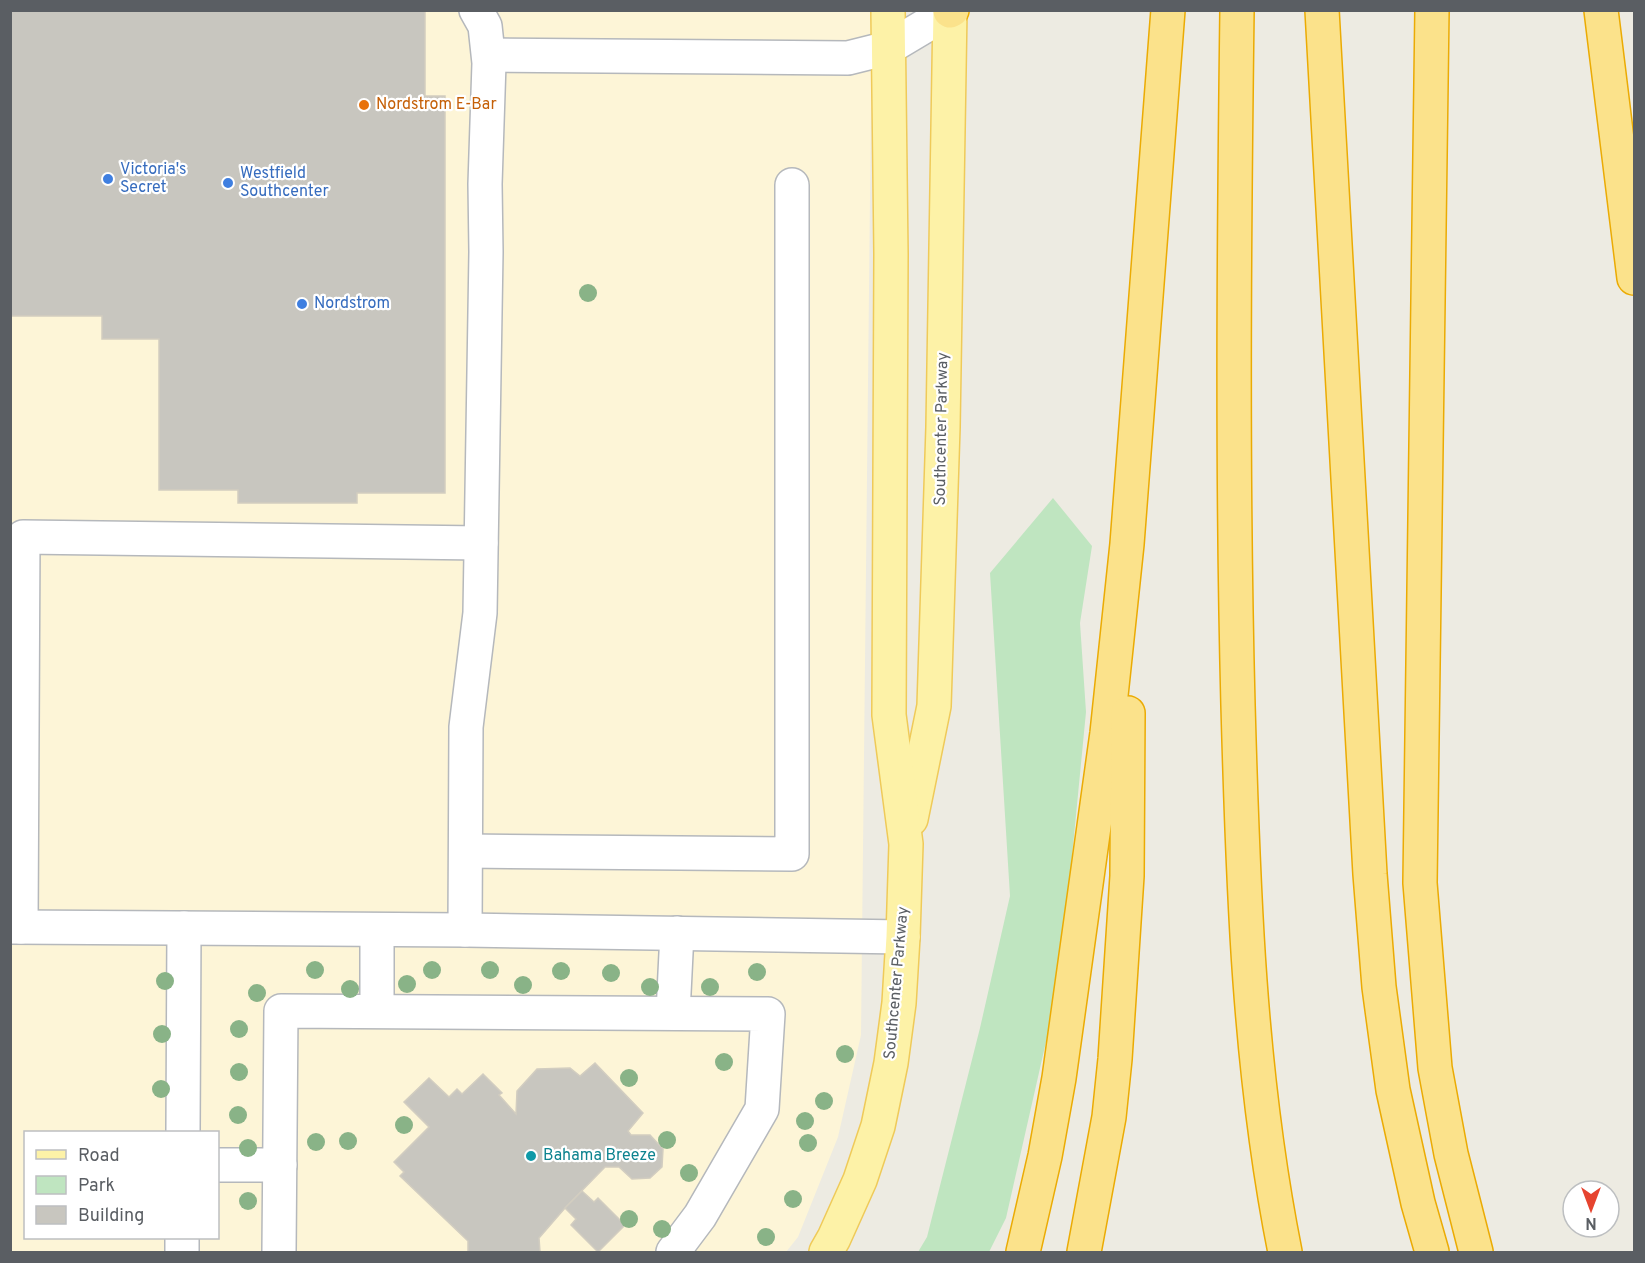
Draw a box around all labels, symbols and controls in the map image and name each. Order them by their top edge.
place label: Nordstrom E-Bar [376,95,497,115]
marker: Nordstrom E-Bar [357,98,371,112]
place label: Victoria's Secret [120,160,187,198]
place label: Westfield Southcenter [240,164,329,202]
marker: Victoria's Secret [101,172,115,186]
marker: Westfield Southcenter [221,176,235,190]
place label: Nordstrom [314,294,390,314]
marker: Nordstrom [295,297,309,311]
street label: Southcenter Parkway [931,352,953,506]
street label: Southcenter Parkway [880,906,914,1060]
legend [24,1131,219,1239]
text: Road [78,1145,120,1168]
place label: Bahama Breeze [543,1146,656,1166]
marker: Bahama Breeze [524,1149,538,1163]
text: Park [78,1175,115,1198]
north arrow [1561,1179,1621,1239]
text: Building [78,1205,144,1228]
text: N [1585,1212,1597,1232]

